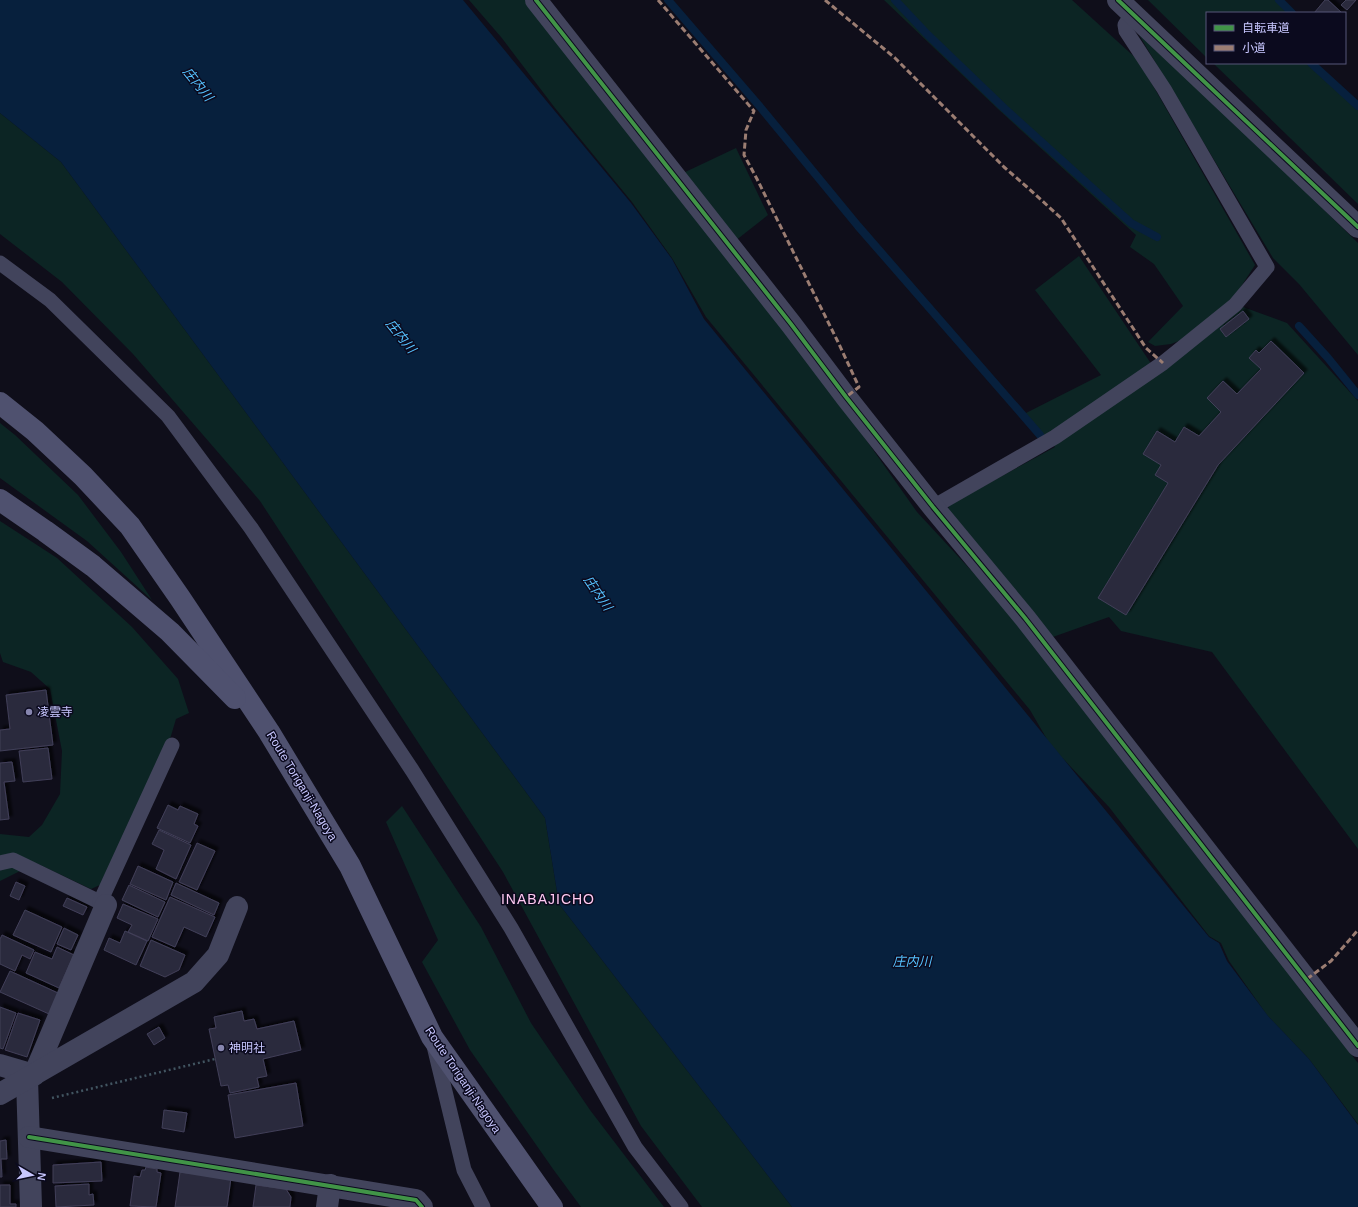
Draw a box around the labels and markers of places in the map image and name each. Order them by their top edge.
place label: 凌雲寺 [37,705,73,719]
marker: 凌雲寺 [24,707,34,717]
place label: 神明社 [229,1041,265,1055]
marker: 神明社 [216,1043,226,1053]

